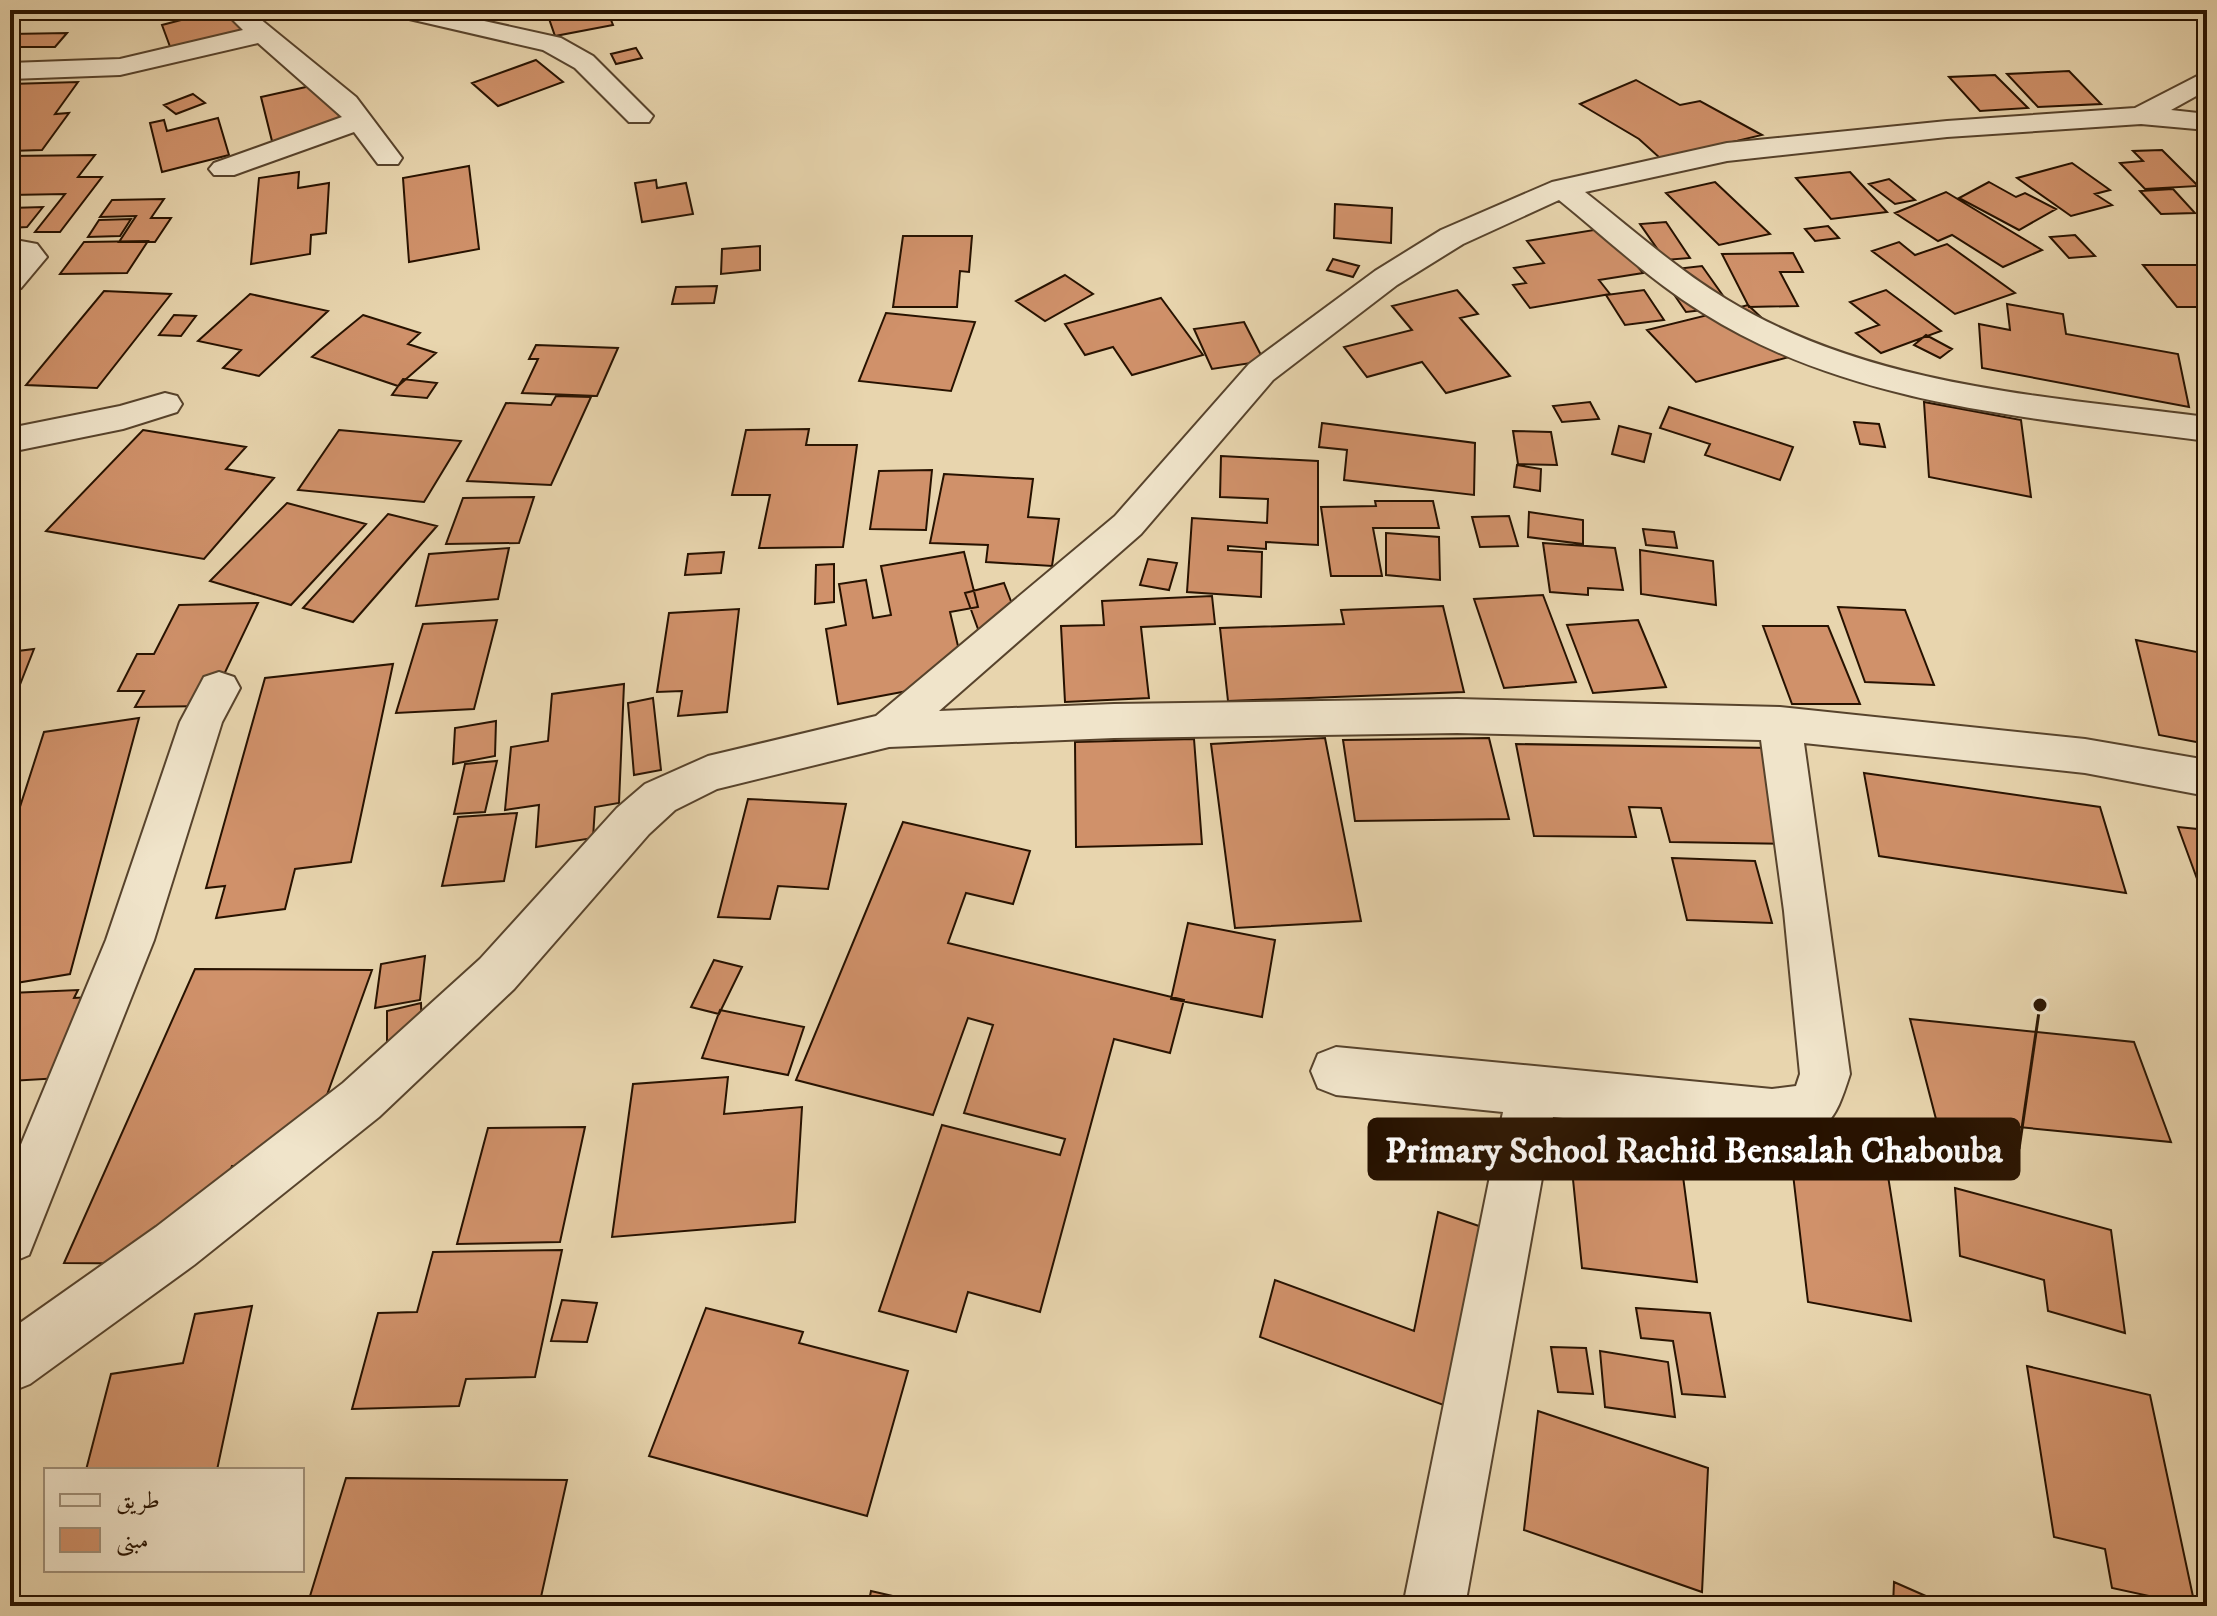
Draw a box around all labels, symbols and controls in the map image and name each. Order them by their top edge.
callout: Primary School Rachid Bensalah Chabouba [1369,1119,2019,1179]
text: Primary School Rachid Bensalah Chabouba [1385,1129,2004,1174]
legend [44,1468,304,1572]
text: طريق [116,1486,160,1516]
text: مبنى [116,1526,149,1557]

